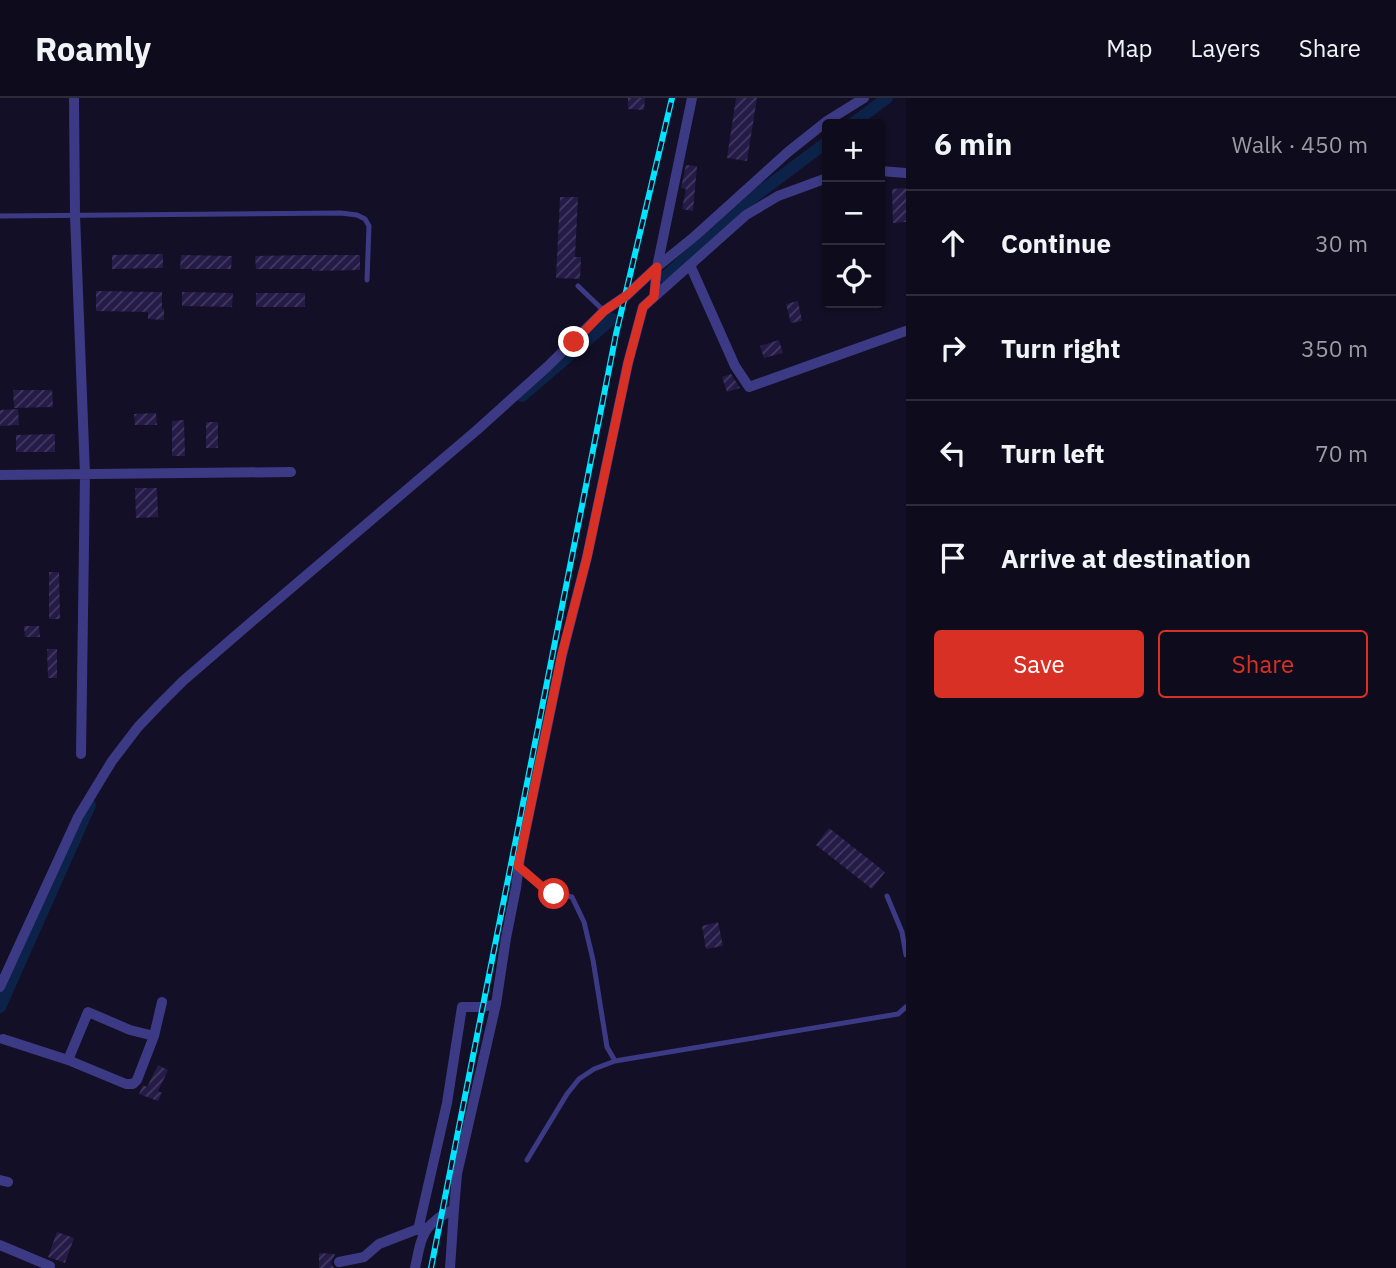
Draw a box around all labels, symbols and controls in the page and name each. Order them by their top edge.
text: Roamly [35,27,151,70]
text: Map [1106,32,1153,64]
text: Layers [1191,32,1261,64]
text: Share [1299,32,1361,64]
map controls [822,119,885,308]
button: + [822,119,885,182]
text: 6 min [934,124,1012,163]
text: Walk · 450 m [1232,129,1368,159]
button: − [822,182,885,245]
icon: ahead [934,224,972,262]
text: Continue [1001,226,1111,260]
text: 30 m [1315,228,1368,258]
button: locate [822,245,885,308]
route end [558,326,589,357]
icon: right [934,329,972,367]
text: Turn right [1001,331,1120,365]
text: 350 m [1301,333,1368,363]
icon: left [934,434,972,472]
text: Turn left [1001,436,1104,470]
text: 70 m [1315,438,1368,468]
icon: arrive [934,539,972,577]
text: Arrive at destination [1001,541,1251,575]
button: Save [934,630,1144,698]
button: Share [1158,630,1368,698]
route start [538,878,569,909]

